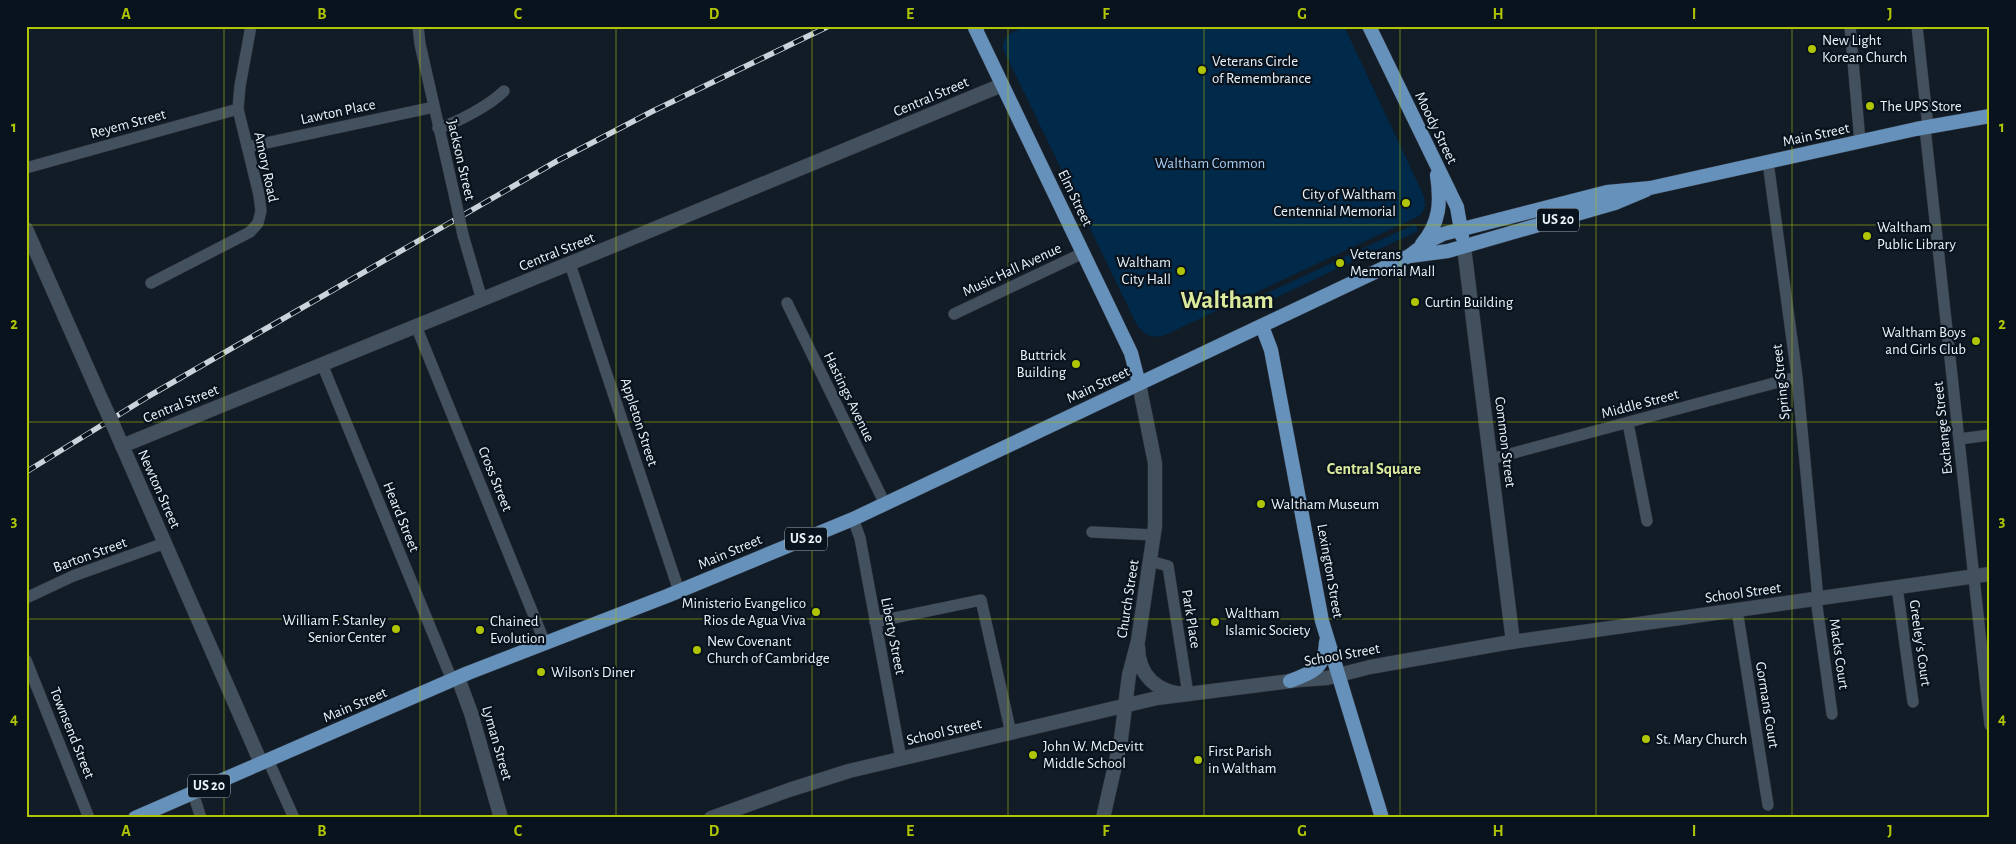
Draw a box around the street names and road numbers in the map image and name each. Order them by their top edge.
street label: Central Street [891,74,971,120]
street label: Moody Street [1412,90,1460,167]
street label: Lawton Place [299,97,377,127]
street label: Reyem Street [89,107,168,141]
street label: Jackson Street [444,118,478,202]
street label: Main Street [1781,121,1851,149]
street label: Amory Road [251,130,281,204]
street label: Elm Street [1055,167,1095,229]
road number: US 20 [1537,208,1579,232]
street label: Central Street [517,230,597,274]
street label: Music Hall Avenue [960,241,1064,299]
street label: Spring Street [1770,343,1792,421]
street label: Hastings Avenue [821,350,877,444]
street label: Main Street [1064,364,1132,406]
street label: Appleton Street [618,376,660,468]
street label: Exchange Street [1931,380,1955,475]
street label: Central Street [141,382,221,426]
street label: Middle Street [1600,386,1680,422]
street label: Common Street [1492,396,1518,488]
street label: Cross Street [475,444,515,514]
street label: Newton Street [135,447,183,531]
street label: Heard Street [380,480,422,554]
street label: Lexington Street [1314,523,1346,620]
road number: US 20 [785,528,827,550]
street label: Main Street [696,532,764,572]
street label: Barton Street [51,535,129,575]
street label: Church Street [1114,558,1142,639]
street label: School Street [1704,580,1782,606]
street label: Park Place [1179,588,1203,650]
street label: Liberty Street [878,596,908,676]
street label: Greeley's Court [1907,599,1934,687]
street label: Macks Court [1827,618,1851,691]
street label: School Street [1303,641,1381,669]
street label: Gormans Court [1753,661,1781,749]
street label: Townsend Street [47,685,97,781]
street label: Main Street [321,685,389,725]
street label: Lyman Street [479,704,515,782]
street label: School Street [905,716,983,748]
road number: US 20 [188,774,230,798]

